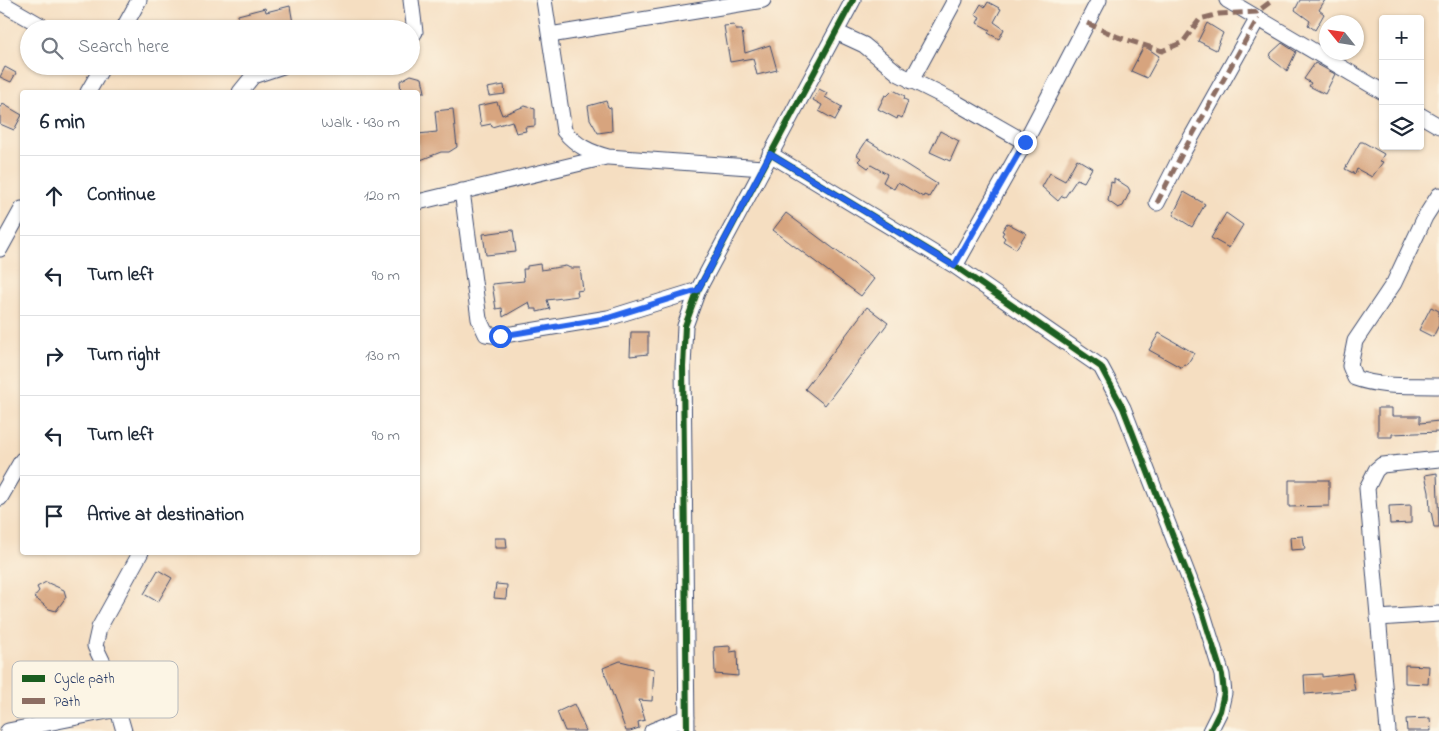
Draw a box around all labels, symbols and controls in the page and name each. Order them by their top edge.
north arrow [1319,15,1364,60]
map controls [1379,15,1424,150]
button: + [1379,15,1424,60]
search box [20,20,420,75]
icon: search [38,34,66,62]
text: Search here [78,34,169,61]
button: − [1379,60,1424,105]
button: layers [1379,105,1424,150]
text: 6 min [40,108,85,138]
text: Walk · 430 m [321,111,400,135]
route end [1014,131,1037,154]
icon: ahead [40,182,68,210]
text: Continue [87,182,155,209]
text: 120 m [364,184,400,208]
icon: left [40,262,68,290]
text: Turn left [87,262,154,289]
text: 90 m [372,264,400,288]
route start [489,325,512,348]
icon: right [40,342,68,370]
text: Turn right [87,342,160,369]
text: 130 m [365,344,400,368]
icon: left [40,422,68,450]
text: Turn left [87,422,154,449]
text: 90 m [372,424,400,448]
icon: arrive [40,502,68,530]
text: Arrive at destination [87,502,244,529]
legend [12,661,178,718]
text: Cycle path [54,669,115,691]
text: Path [54,692,80,713]

